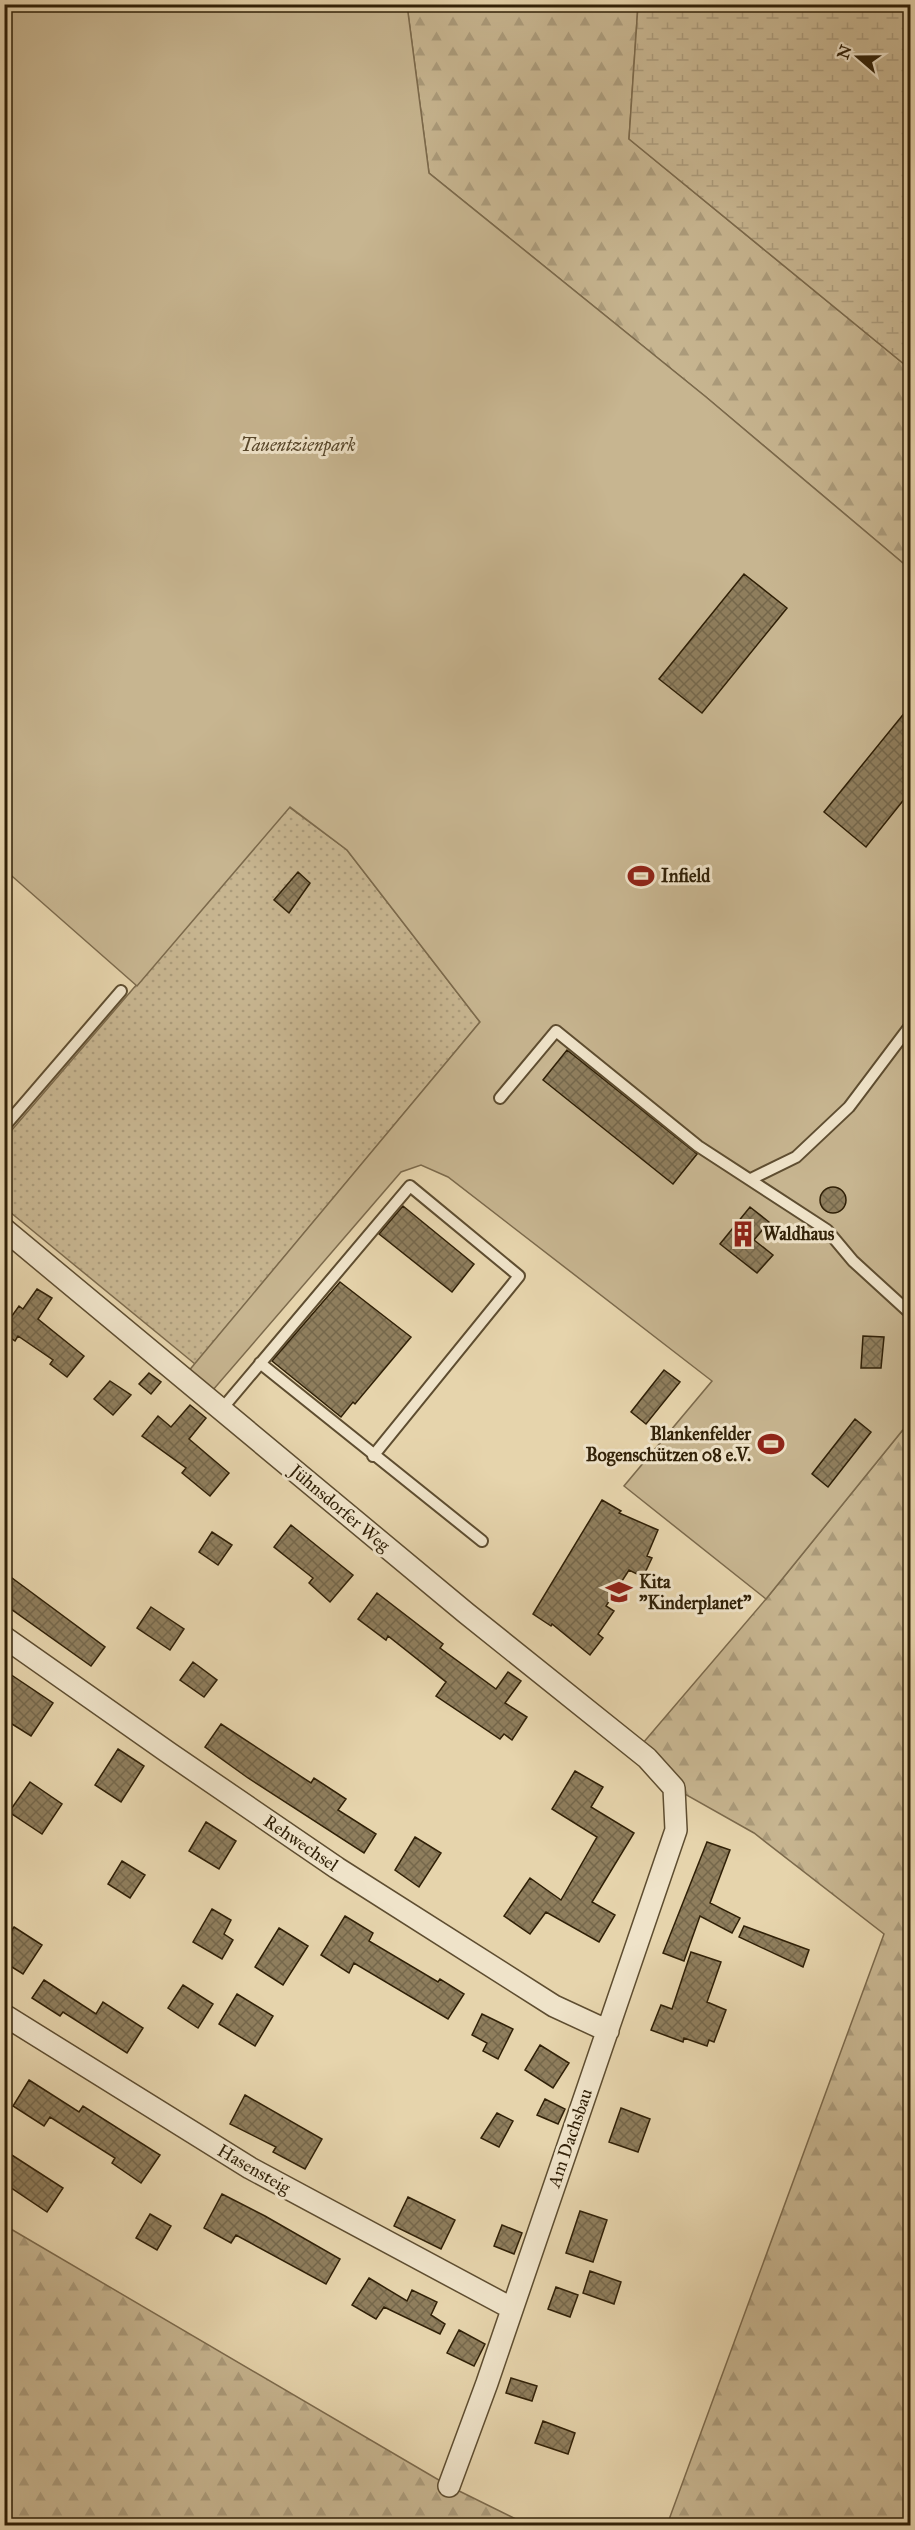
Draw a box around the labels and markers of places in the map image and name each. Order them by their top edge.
sports icon: Infield [626,861,656,891]
place label: Infield [661,865,711,887]
building icon: Waldhaus [728,1219,758,1249]
place label: Waldhaus [763,1223,835,1245]
place label: Blankenfelder Bogenschützen 08 e.V. [586,1423,752,1467]
sports icon: Blankenfelder Bogenschützen 08 e.V. [756,1429,786,1459]
place label: Kita "Kinderplanet" [639,1571,752,1615]
school or university icon: Kita "Kinderplanet" [604,1577,634,1607]

